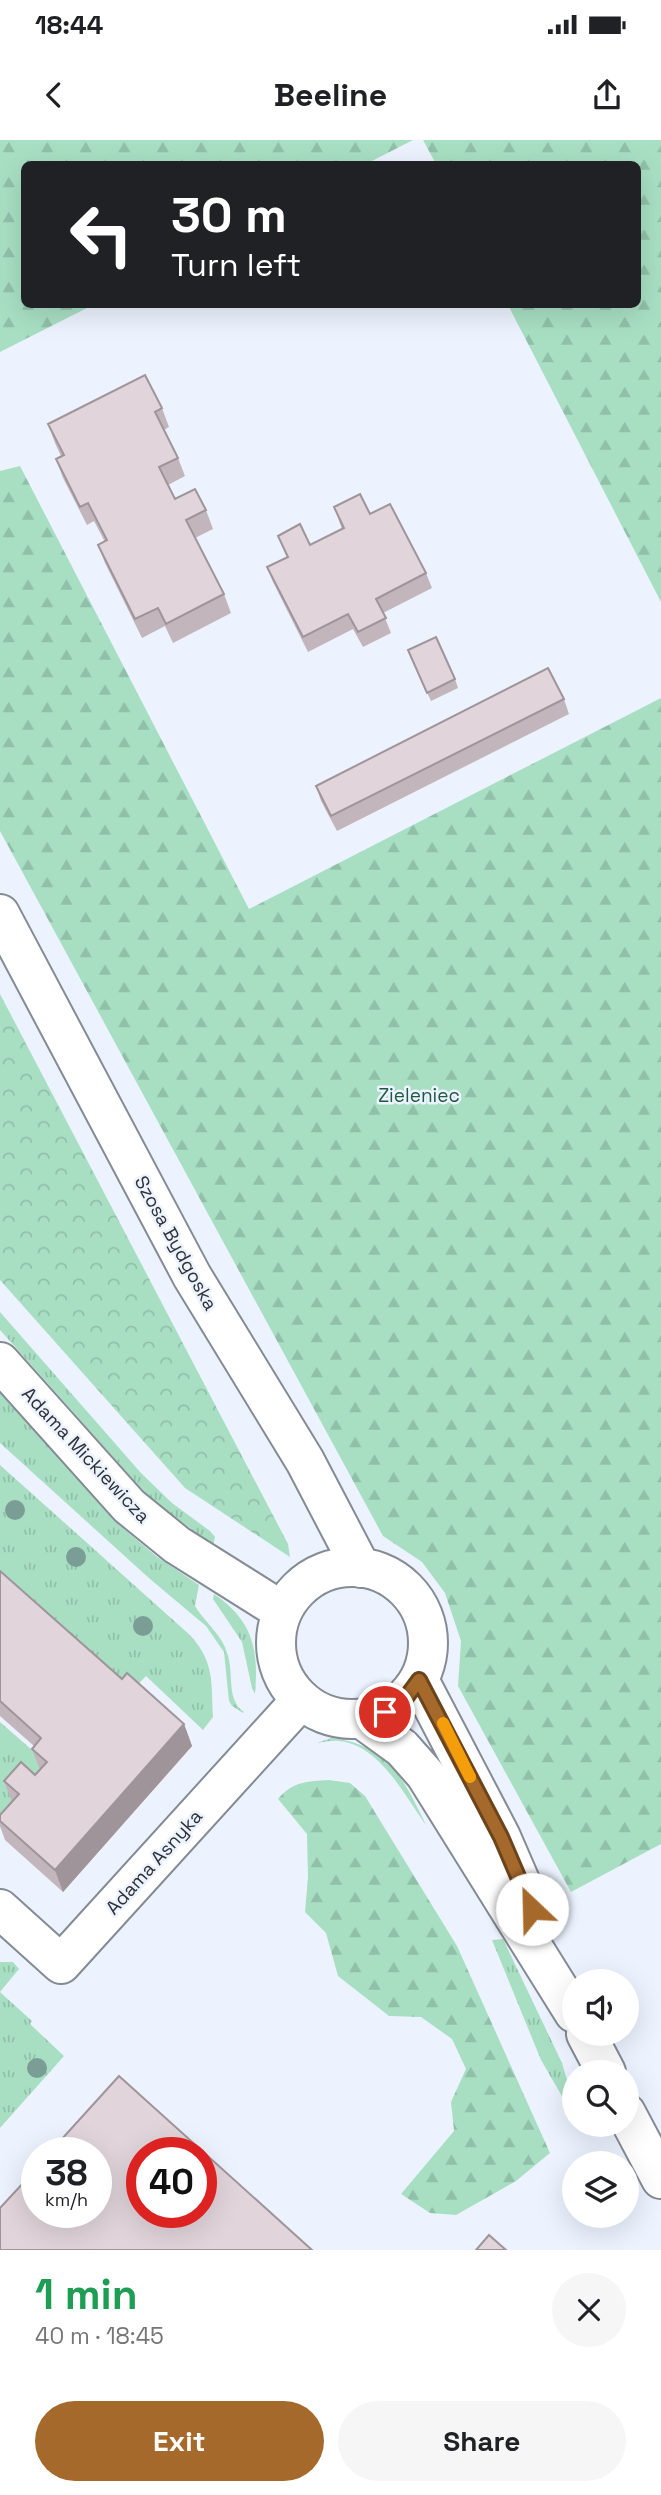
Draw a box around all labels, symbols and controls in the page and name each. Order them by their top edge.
text: 18:44 [35,8,103,42]
text: Beeline [274,75,387,115]
icon: back [35,76,73,114]
icon: share [588,76,626,114]
text: 30 m [171,184,287,246]
icon: left [56,189,147,280]
text: Turn left [171,245,301,285]
park label: Zieleniec [378,1083,460,1108]
street label: Szosa Bydgoska [129,1171,223,1315]
street label: Adama Mickiewicza [16,1382,156,1528]
pin [355,1682,415,1742]
icon: arrive [366,1693,404,1731]
street label: Adama Asnyka [100,1804,208,1920]
position arrow [495,1872,569,1946]
map controls [562,1969,639,2228]
button: sound [562,1969,639,2046]
button: search [562,2060,639,2137]
speed limit sign: 40 [126,2137,217,2228]
text: 38 [45,2151,88,2195]
button: layers [562,2151,639,2228]
text: km/h [45,2188,88,2211]
text: 1 min [35,2268,138,2321]
button: close [552,2273,626,2347]
text: 40 m · 18:45 [35,2321,164,2351]
button: Exit [35,2401,324,2481]
button: Share [338,2401,626,2481]

